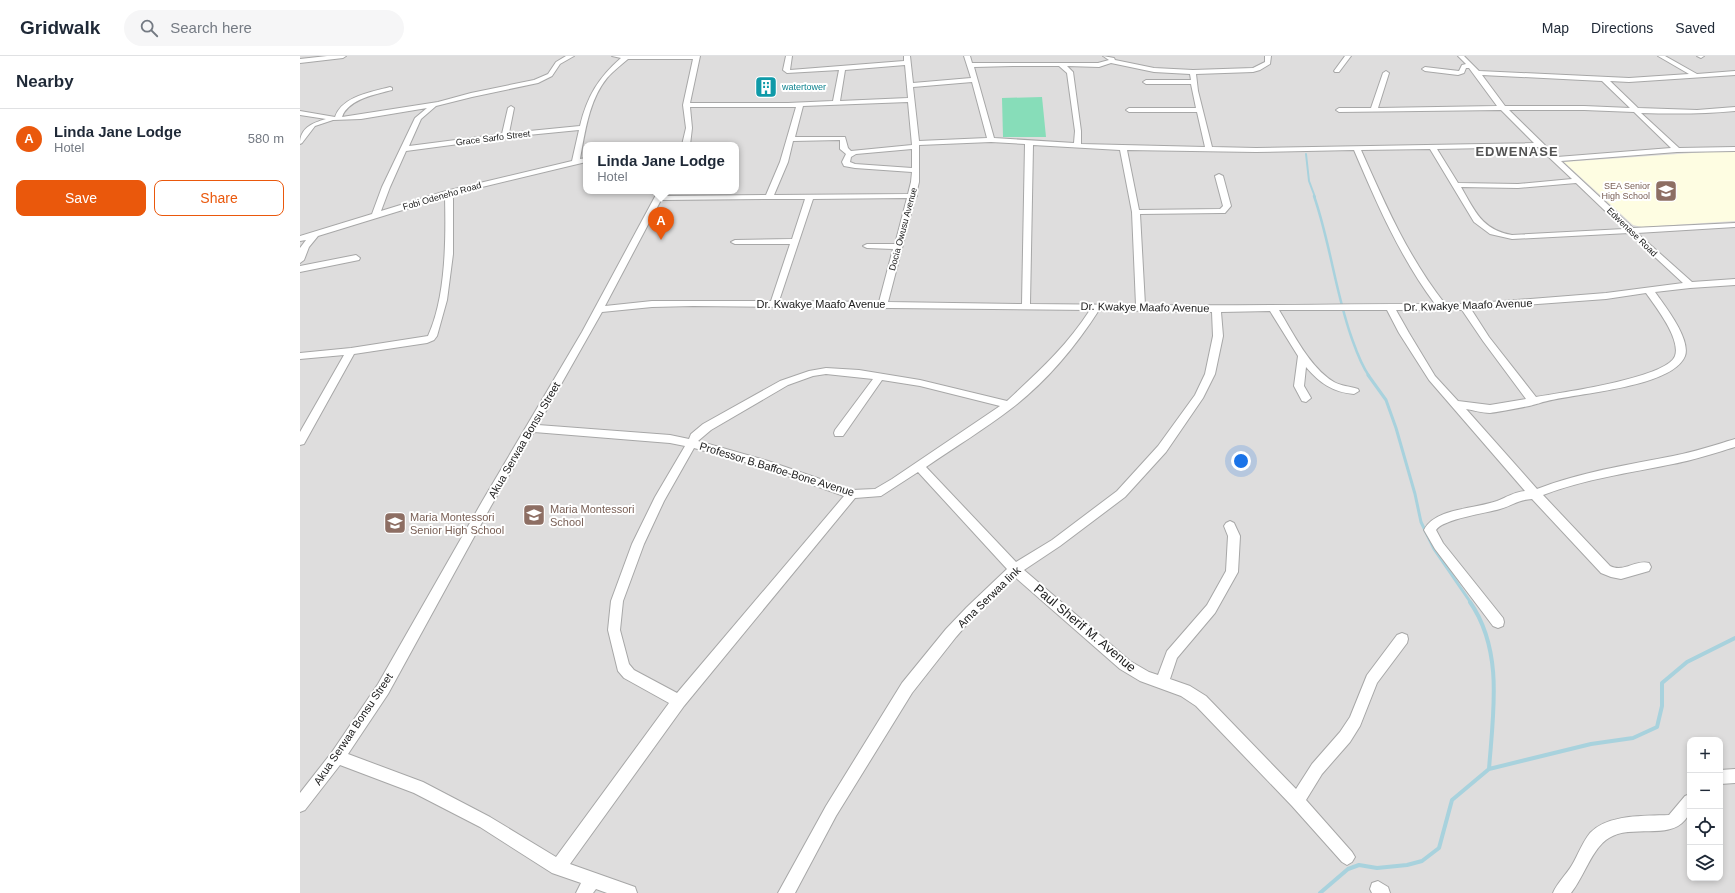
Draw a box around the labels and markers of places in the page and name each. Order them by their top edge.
building icon: watertower [753,74,779,100]
place label: watertower [781,82,826,92]
school or university icon: SEA Senior High School [1653,178,1679,204]
place label: SEA Senior High School [1601,181,1650,201]
pin: A [648,207,674,240]
school or university icon: Maria Montessori School [521,502,547,528]
place label: Maria Montessori School [550,503,634,528]
school or university icon: Maria Montessori Senior High School [382,510,408,536]
place label: Maria Montessori Senior High School [410,511,504,536]

